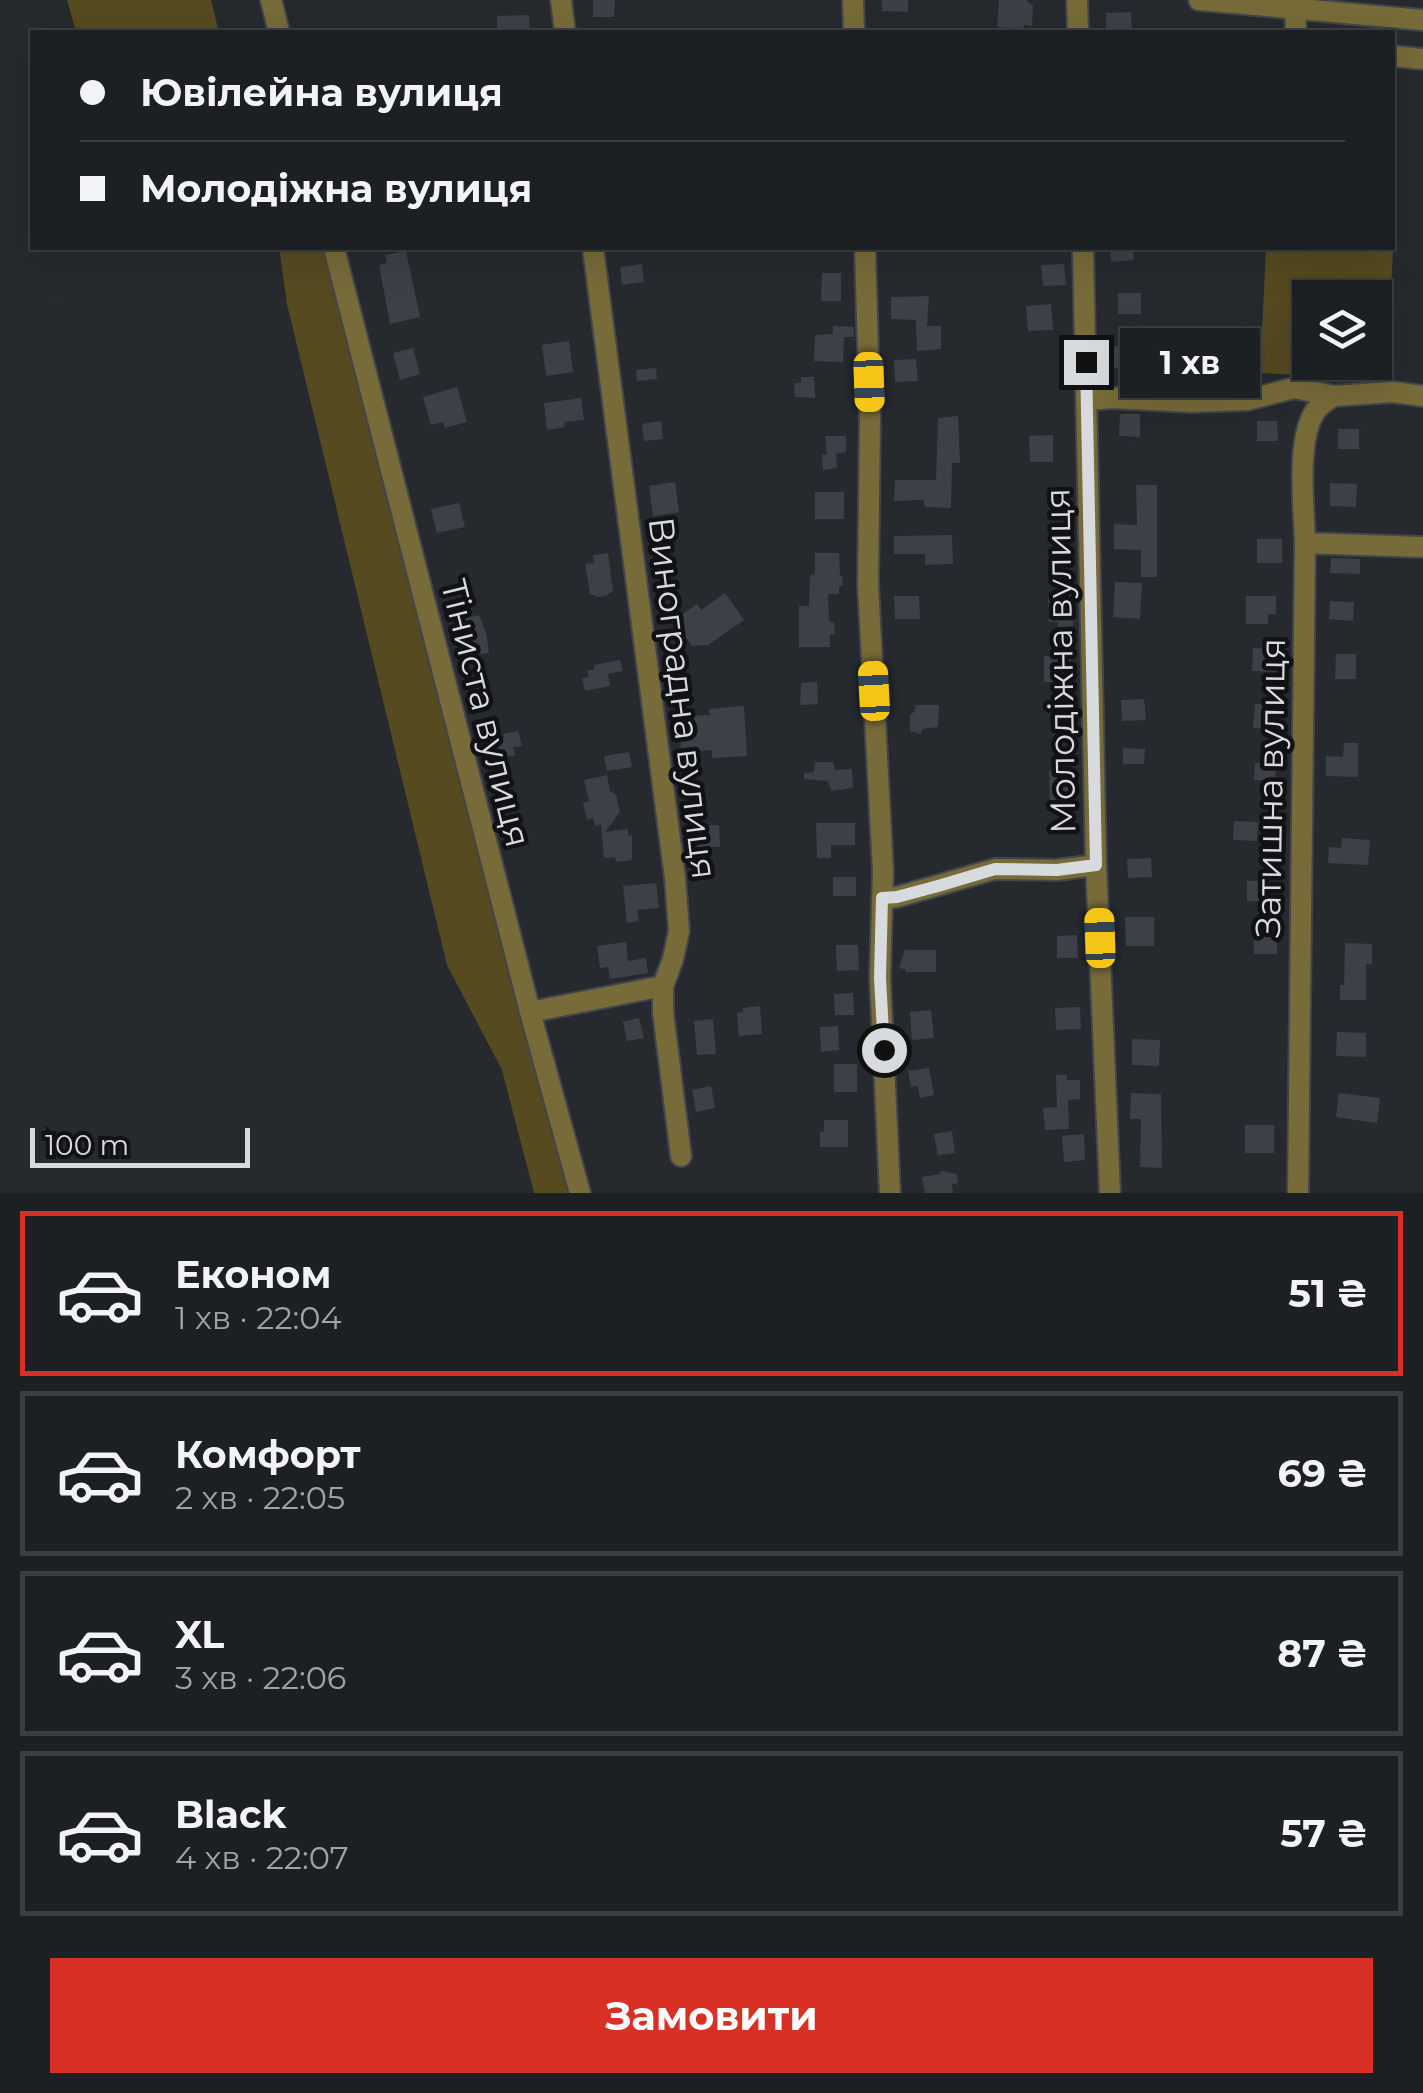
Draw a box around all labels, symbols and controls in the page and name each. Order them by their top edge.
text: Ювілейна вулиця [140,69,503,116]
text: Молодіжна вулиця [140,165,532,212]
map controls [1292,280,1392,380]
button: layers [1292,280,1392,380]
callout: 1 хв [1121,327,1261,397]
route end [1064,340,1109,385]
text: 1 хв [1160,343,1220,382]
car [853,351,885,413]
street label: Молодіжна вулиця [1035,488,1085,834]
street label: Виноградна вулиця [639,515,727,881]
street label: Тіниста вулиця [432,575,540,851]
street label: Затишна вулиця [1246,638,1294,938]
car [857,660,891,722]
car [1084,907,1116,969]
route start [862,1028,907,1073]
scale bar [30,1123,250,1168]
text: 100 m [45,1128,129,1162]
icon: car [55,1249,145,1339]
text: Економ [175,1251,331,1298]
text: 51 ₴ [1288,1270,1368,1317]
text: 1 хв · 22:04 [175,1298,342,1337]
icon: car [55,1429,145,1519]
text: Комфорт [175,1431,361,1478]
text: 69 ₴ [1277,1450,1368,1497]
text: 2 хв · 22:05 [175,1478,345,1517]
icon: car [55,1609,145,1699]
text: XL [175,1611,224,1658]
text: 87 ₴ [1277,1630,1368,1677]
text: 3 хв · 22:06 [175,1658,346,1697]
icon: car [55,1789,145,1879]
text: Black [175,1791,286,1838]
text: 57 ₴ [1280,1810,1368,1857]
text: 4 хв · 22:07 [175,1838,349,1877]
button: Замовити [50,1958,1373,2073]

